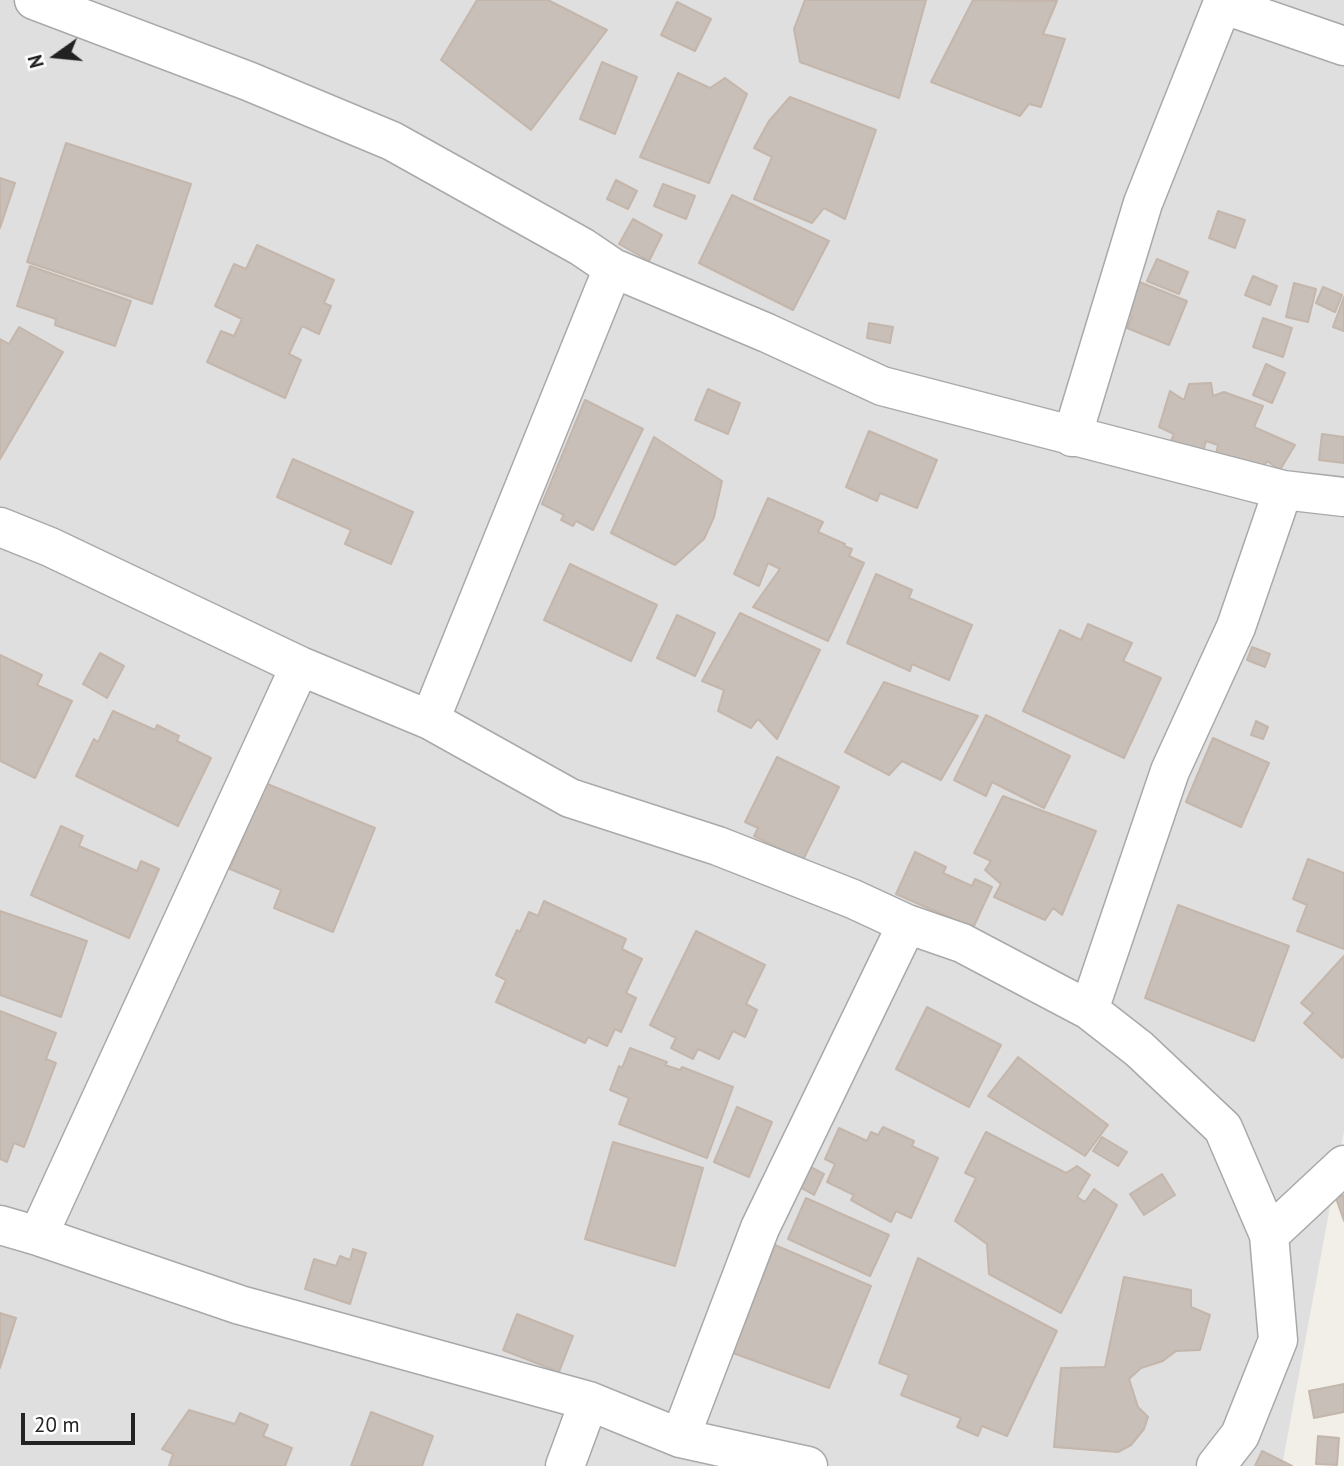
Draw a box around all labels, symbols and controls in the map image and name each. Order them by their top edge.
north arrow [21,21,91,91]
text: N [23,52,49,71]
scale bar [24,1400,138,1444]
text: 20 m [34,1411,80,1438]

